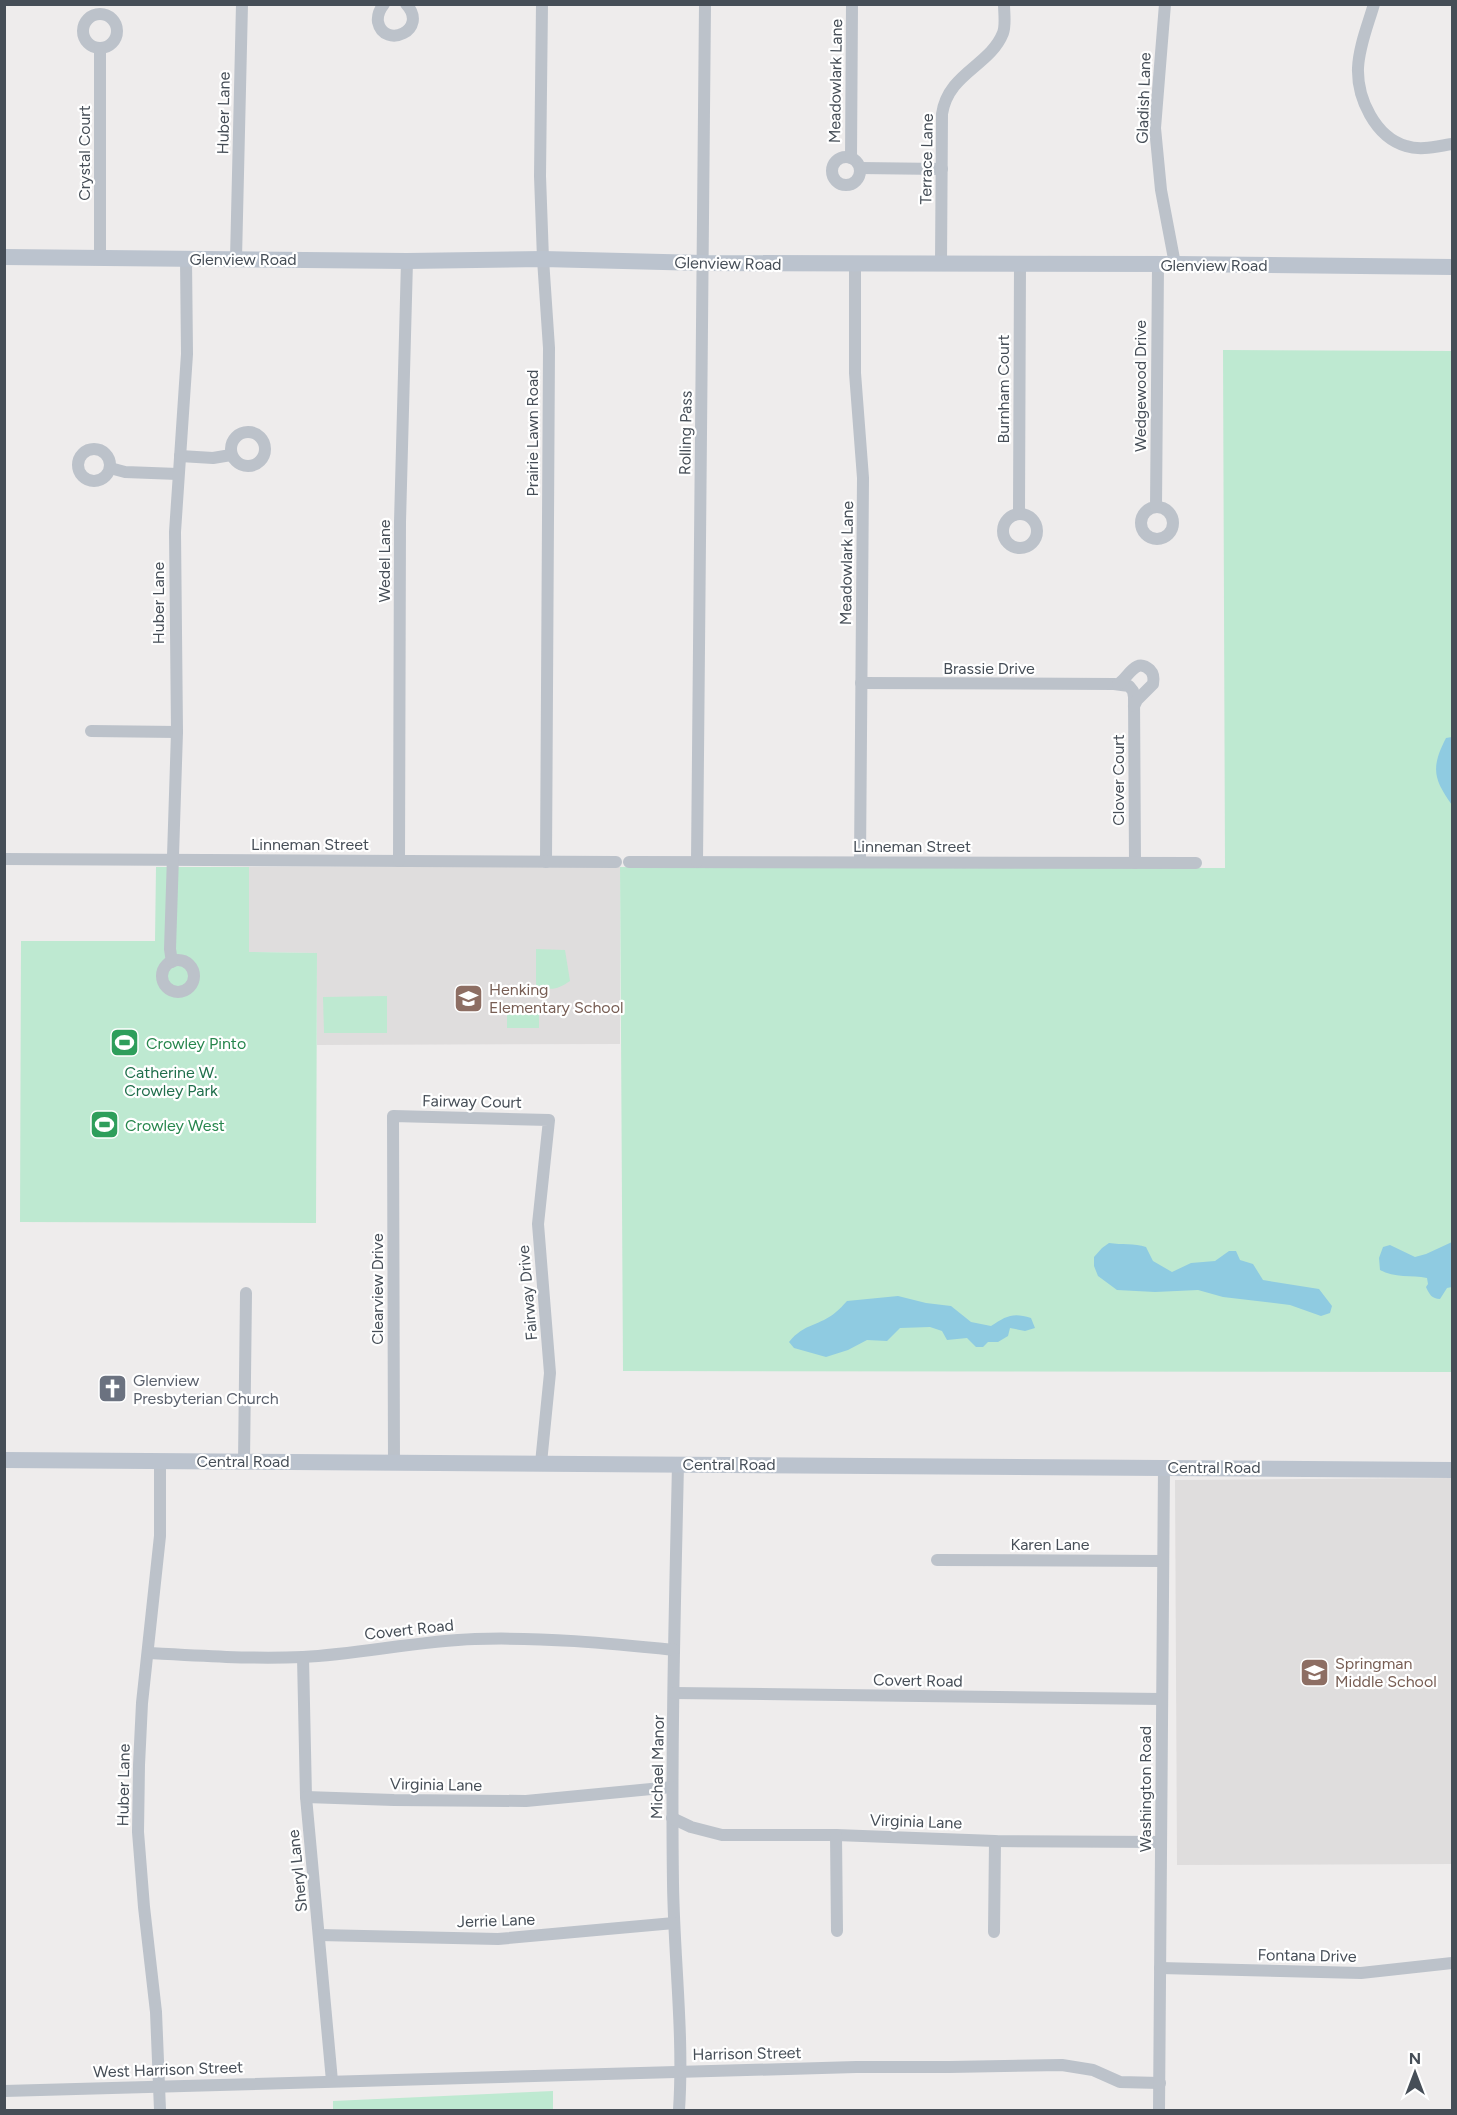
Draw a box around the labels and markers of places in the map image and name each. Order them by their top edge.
place label: Henking Elementary School [489,980,623,1017]
school or university icon: Henking Elementary School [452,982,484,1014]
sports icon: Crowley Pinto [109,1027,141,1059]
place label: Crowley Pinto [146,1034,246,1053]
sports icon: Crowley West [88,1109,120,1141]
place label: Crowley West [125,1116,225,1135]
place label: Glenview Presbyterian Church [133,1371,279,1408]
church icon: Glenview Presbyterian Church [96,1373,128,1405]
place label: Springman Middle School [1335,1654,1437,1691]
school or university icon: Springman Middle School [1298,1656,1330,1688]

